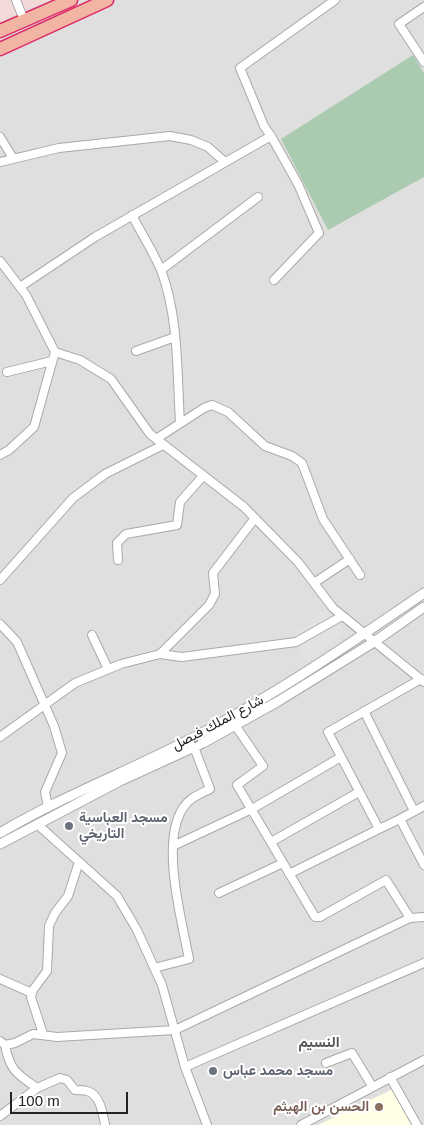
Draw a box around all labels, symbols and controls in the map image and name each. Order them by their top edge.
street label: شارع الملك فيصل [169,692,267,754]
place label: مسجد العباسية التاريخي [79,810,168,842]
marker: مسجد العباسية التاريخي [63,820,75,832]
district label: النسيم [298,1034,340,1052]
place label: مسجد محمد عباس [223,1063,333,1079]
marker: مسجد محمد عباس [207,1065,219,1077]
scale bar [12,1082,130,1114]
text: 100 m [18,1092,60,1109]
place label: الحسن بن الهيثم [273,1099,369,1115]
marker: الحسن بن الهيثم [373,1101,385,1113]

